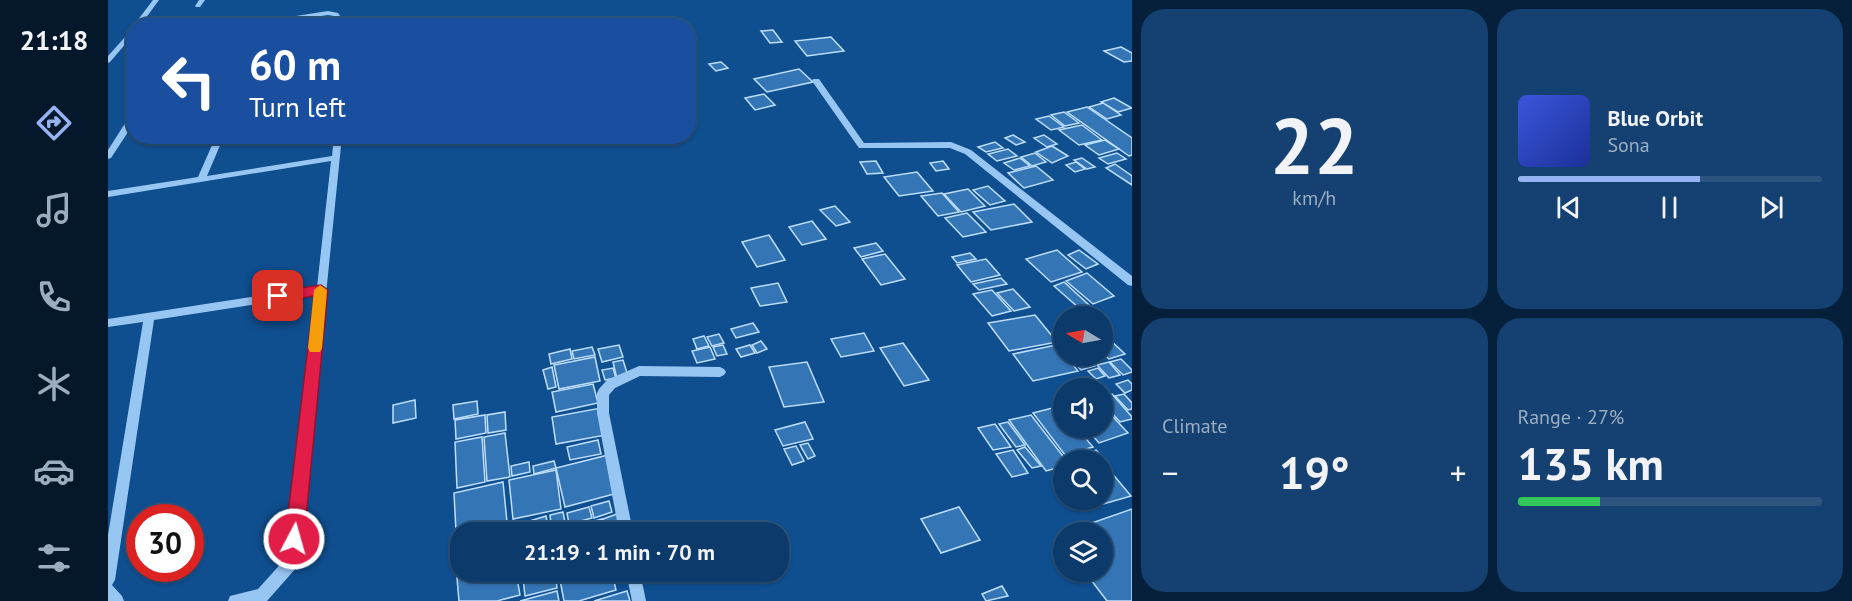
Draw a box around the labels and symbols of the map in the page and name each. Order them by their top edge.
pin [252,270,303,321]
north arrow [1053,306,1113,366]
speed limit sign: 30 [126,504,204,582]
position arrow [262,507,326,571]

